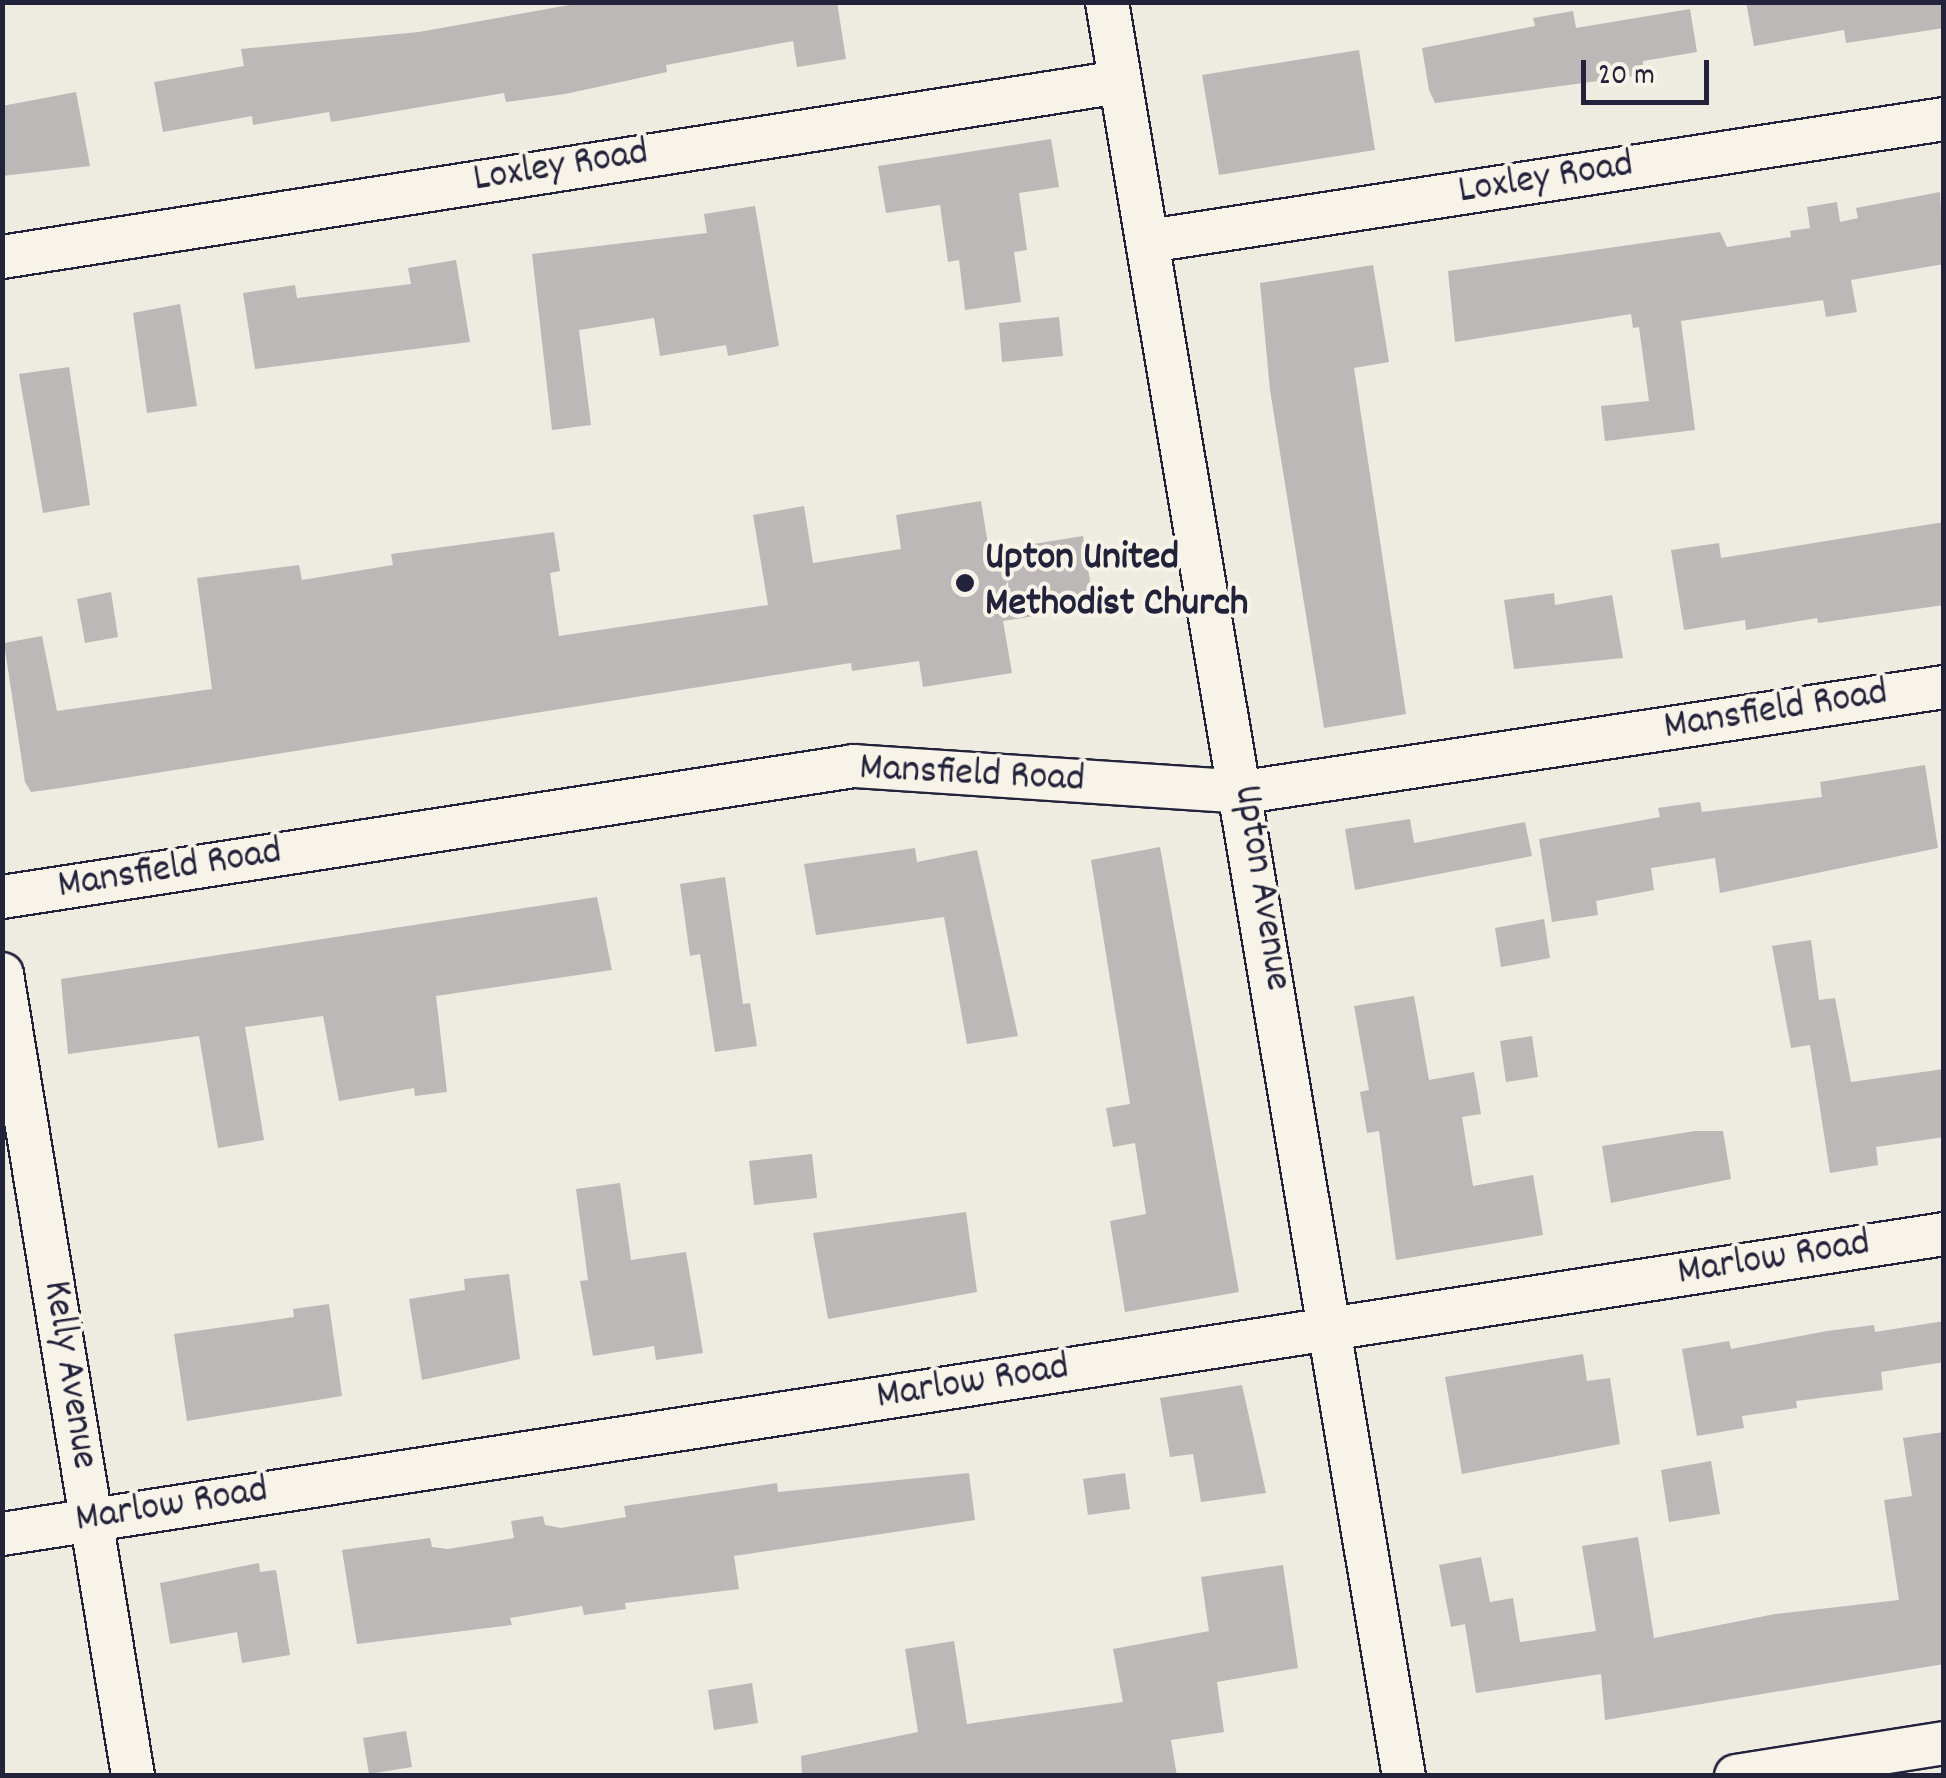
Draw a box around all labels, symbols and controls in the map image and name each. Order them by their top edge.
scale bar [1586,40,1714,102]
text: 20 m [1598,56,1655,99]
street label: Loxley Road [470,131,652,205]
street label: Loxley Road [1455,143,1637,217]
place label: Upton United Methodist Church [985,536,1248,630]
marker: Upton United Methodist Church [954,572,976,594]
street label: Mansfield Road [1661,671,1891,753]
street label: Mansfield Road [858,746,1086,806]
street label: Upton Avenue [1220,782,1300,994]
street label: Mansfield Road [55,830,285,912]
street label: Marlow Road [1674,1221,1874,1299]
street label: Kelly Avenue [29,1277,107,1473]
street label: Marlow Road [873,1345,1073,1423]
street label: Marlow Road [72,1468,272,1546]

